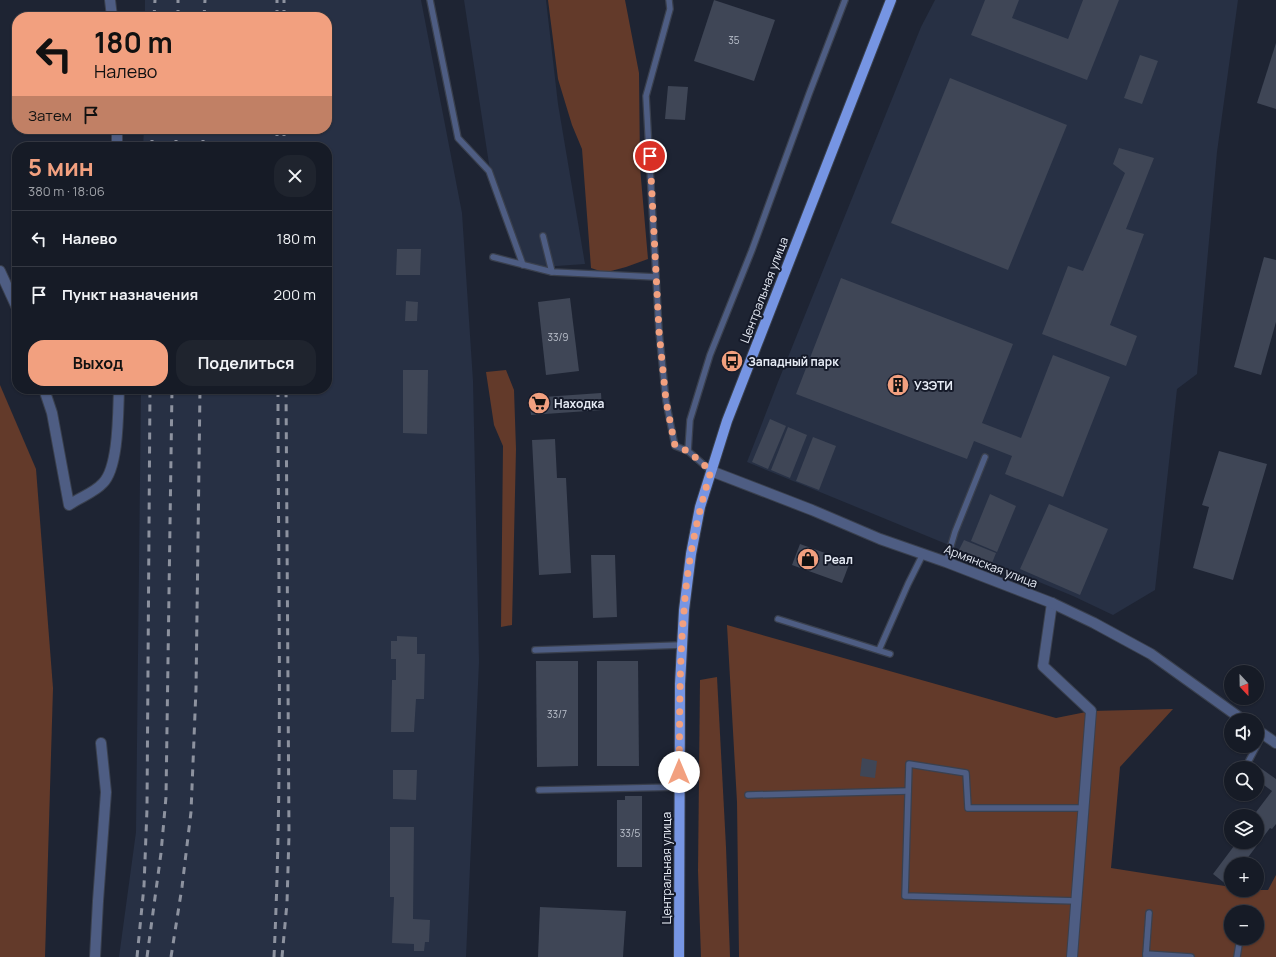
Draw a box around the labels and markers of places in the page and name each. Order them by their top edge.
pin [633,139,667,173]
bus stop icon: Западный парк [719,348,745,374]
place label: Западный парк [748,353,839,370]
building icon: УЗЭТИ [885,372,911,398]
place label: УЗЭТИ [914,377,953,394]
supermarket icon: Находка [526,390,552,416]
place label: Находка [554,395,604,412]
shop icon: Реал [795,546,821,572]
place label: Реал [824,551,853,568]

